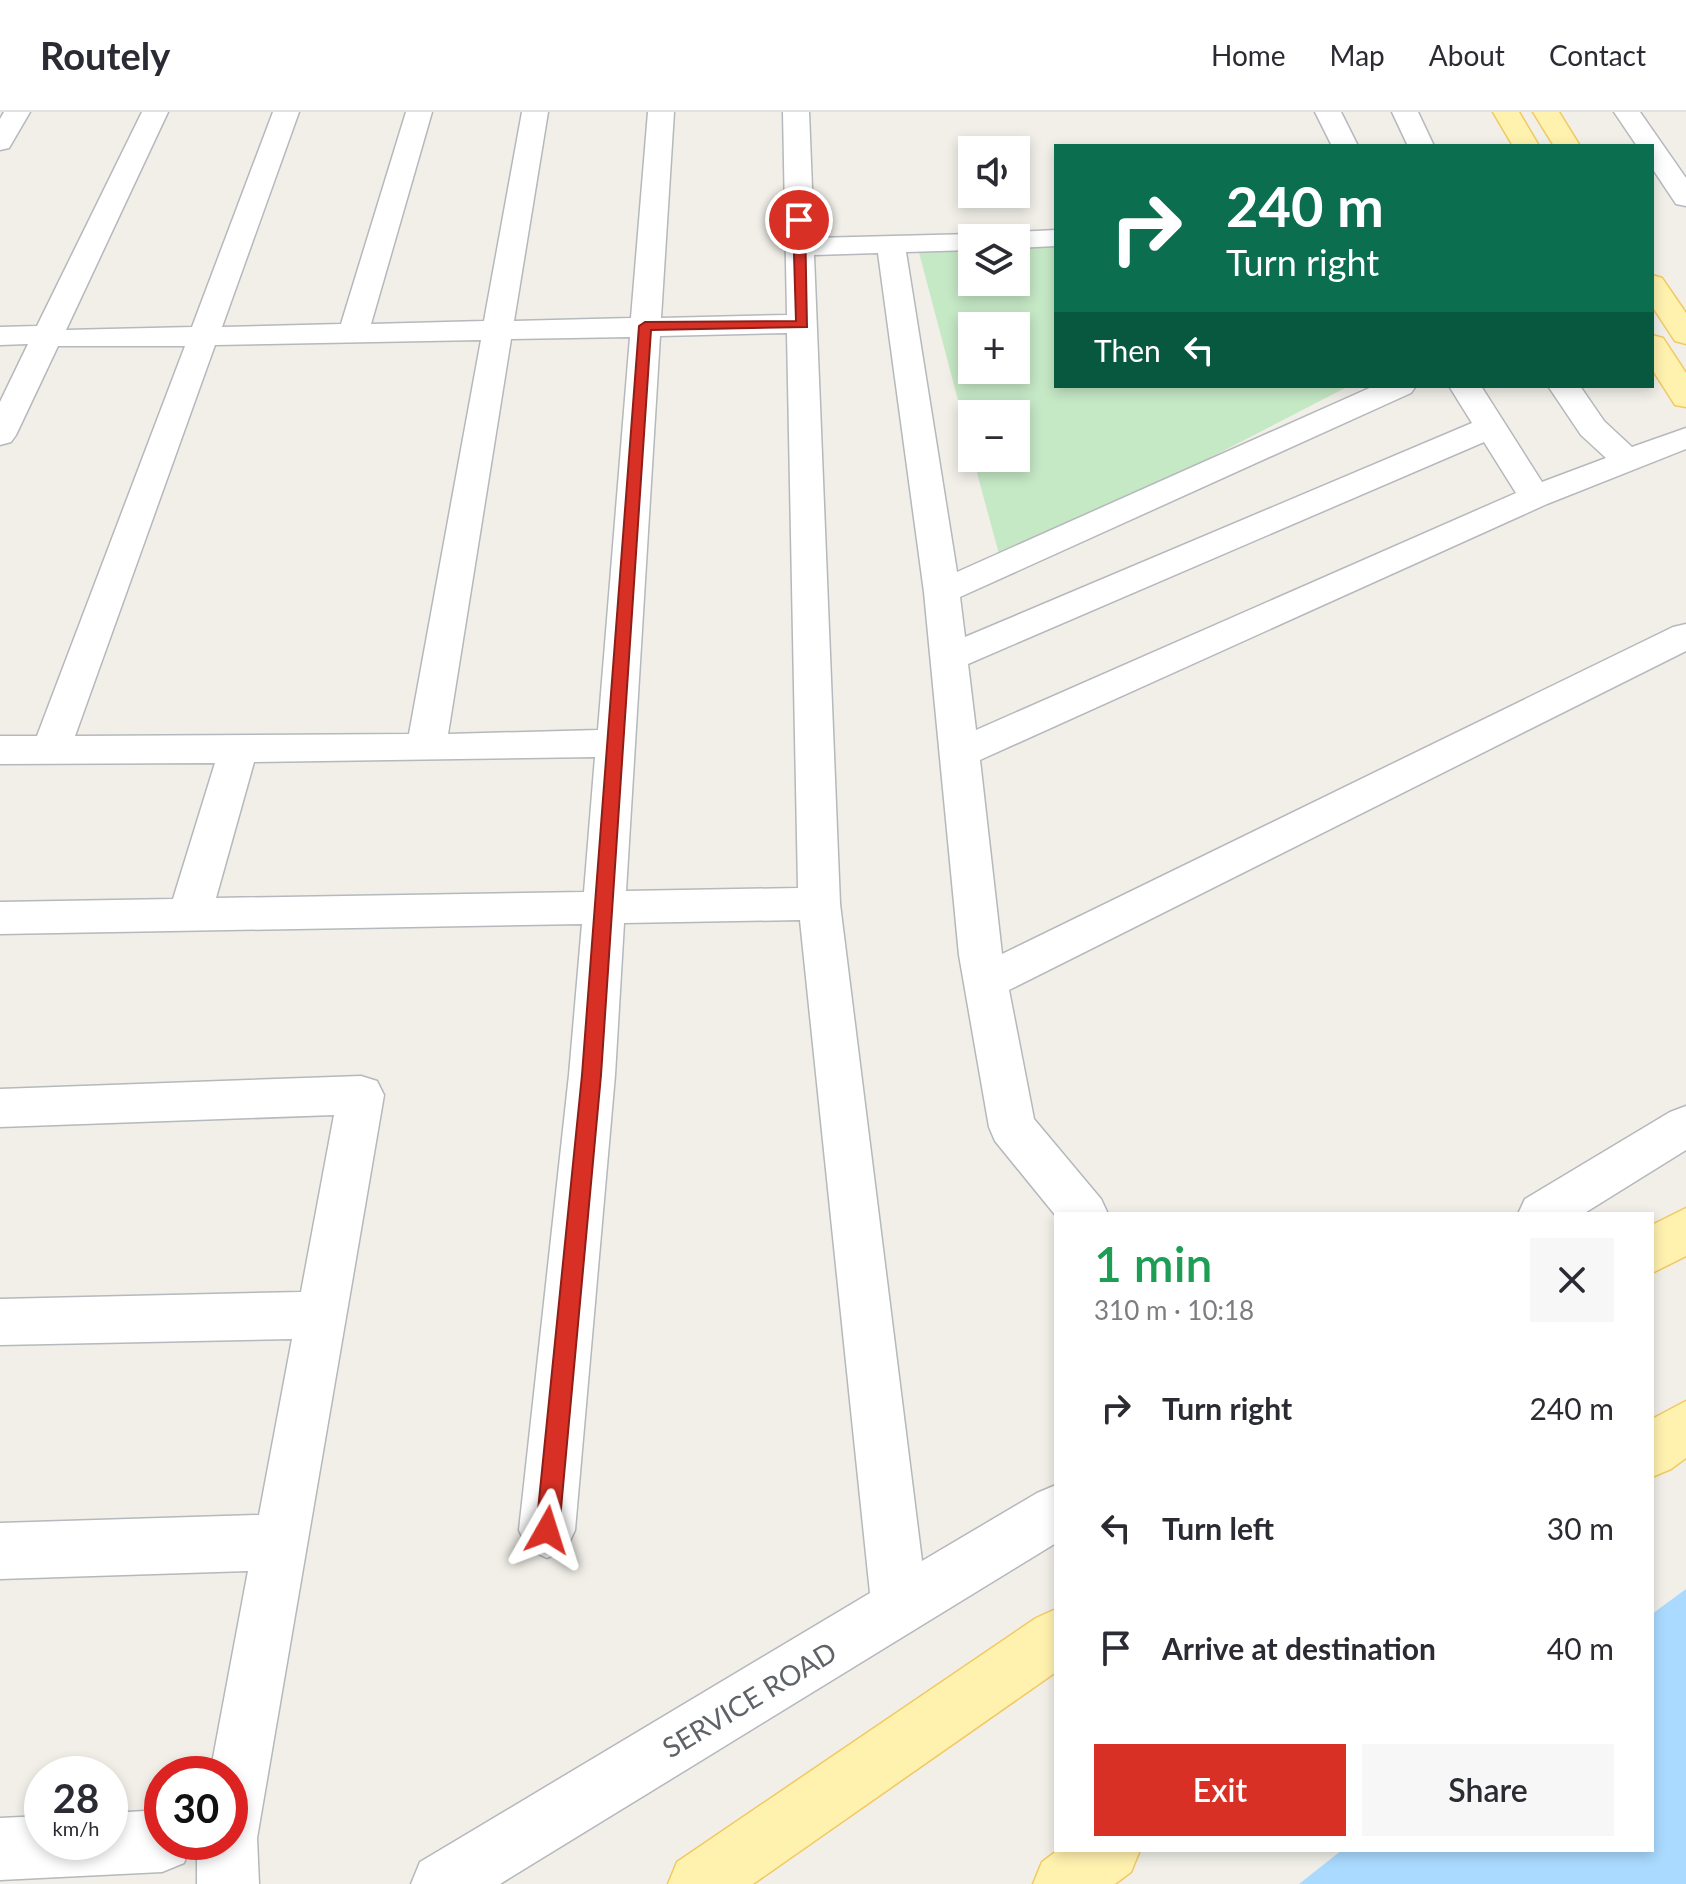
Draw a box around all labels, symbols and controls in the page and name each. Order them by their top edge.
text: Routely [40,32,170,78]
text: Home [1211,38,1286,72]
text: Map [1330,38,1385,72]
text: About [1429,38,1505,72]
text: Contact [1549,38,1646,72]
map controls [958,136,1030,472]
button: sound [958,136,1030,208]
text: 240 m [1226,172,1384,239]
icon: right [1094,176,1198,280]
pin [765,186,833,254]
icon: arrive [777,198,821,242]
button: layers [958,224,1030,296]
text: Turn right [1226,240,1379,284]
button: + [958,312,1030,384]
icon: left [1177,328,1221,372]
text: Then [1094,332,1161,368]
button: − [958,400,1030,472]
text: 1 min [1094,1235,1212,1292]
button: close [1530,1238,1614,1322]
text: 310 m · 10:18 [1094,1294,1254,1326]
icon: right [1094,1386,1138,1430]
text: Turn right [1162,1390,1292,1426]
text: 240 m [1529,1390,1614,1426]
position arrow [505,1488,589,1572]
icon: left [1094,1506,1138,1550]
text: Turn left [1162,1510,1274,1546]
text: 30 m [1547,1510,1614,1546]
icon: arrive [1094,1626,1138,1670]
text: Arrive at destination [1162,1630,1436,1666]
text: 40 m [1547,1630,1614,1666]
street label: SERVICE ROAD [656,1634,842,1764]
button: Exit [1094,1744,1346,1836]
button: Share [1362,1744,1614,1836]
speed limit sign: 30 [144,1756,248,1860]
text: 28 [53,1774,99,1822]
text: km/h [53,1816,99,1840]

